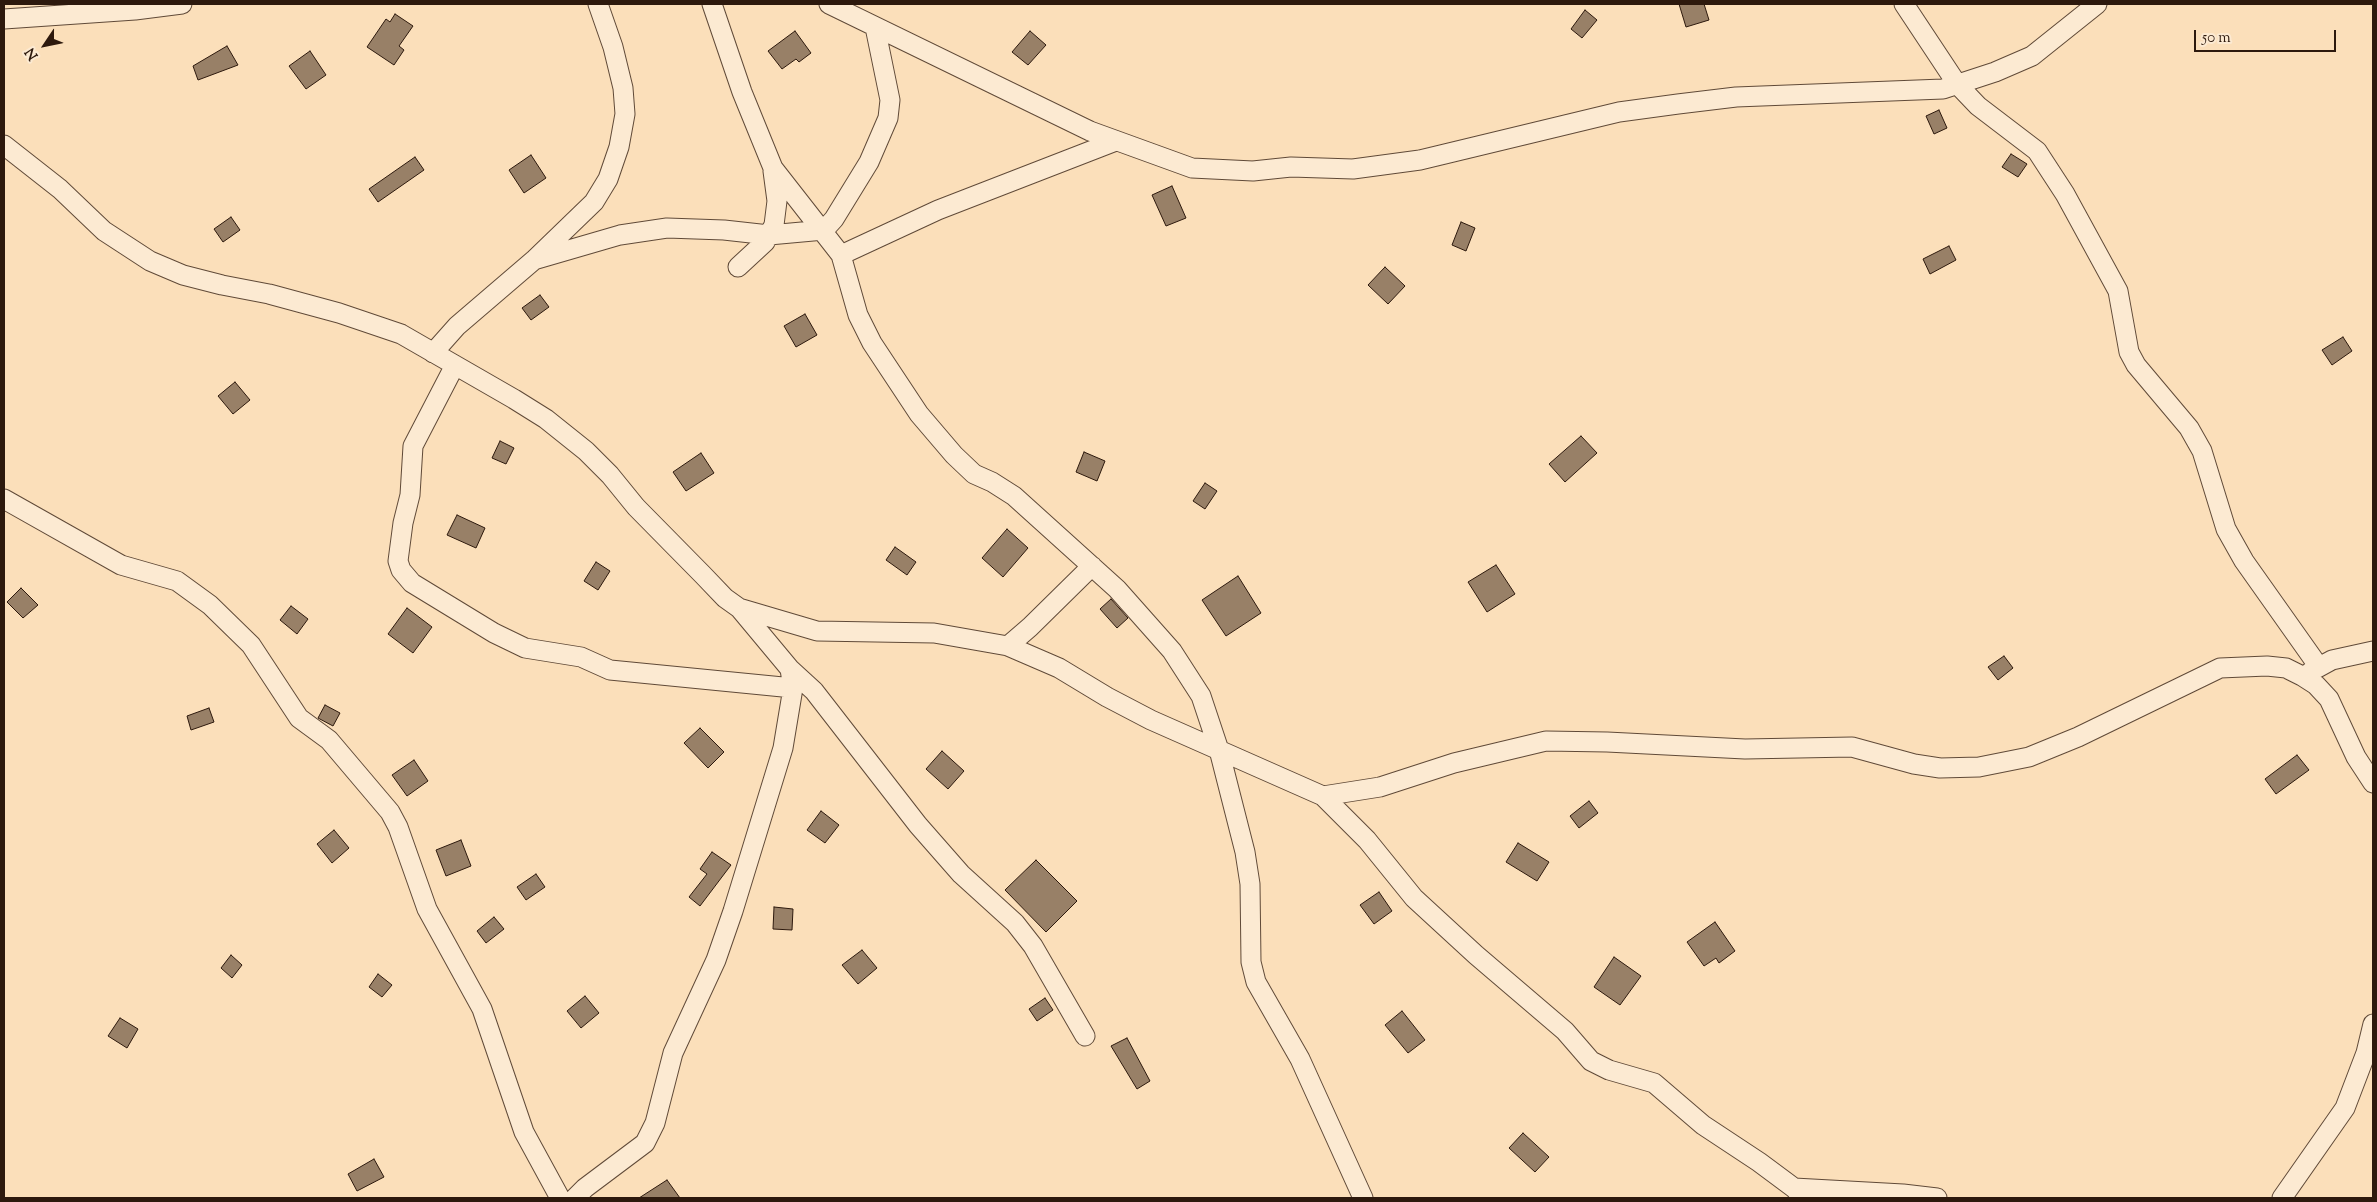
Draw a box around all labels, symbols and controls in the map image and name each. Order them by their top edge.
north arrow [20,20,70,70]
scale bar [2197,20,2340,52]
text: 50 m [2202,28,2231,49]
text: N [21,43,44,64]

